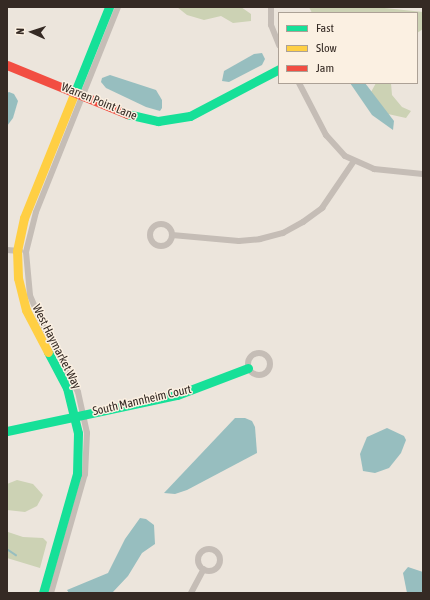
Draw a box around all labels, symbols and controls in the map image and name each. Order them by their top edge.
north arrow [12,12,52,52]
legend [278,12,418,84]
text: Fast [316,21,334,35]
text: N [14,28,26,35]
text: Slow [316,41,337,55]
text: Jam [316,61,334,75]
street label: Warren Point Lane [59,80,139,124]
street label: West Haymarket Way [29,302,83,392]
street label: South Mannheim Court [91,383,193,419]

